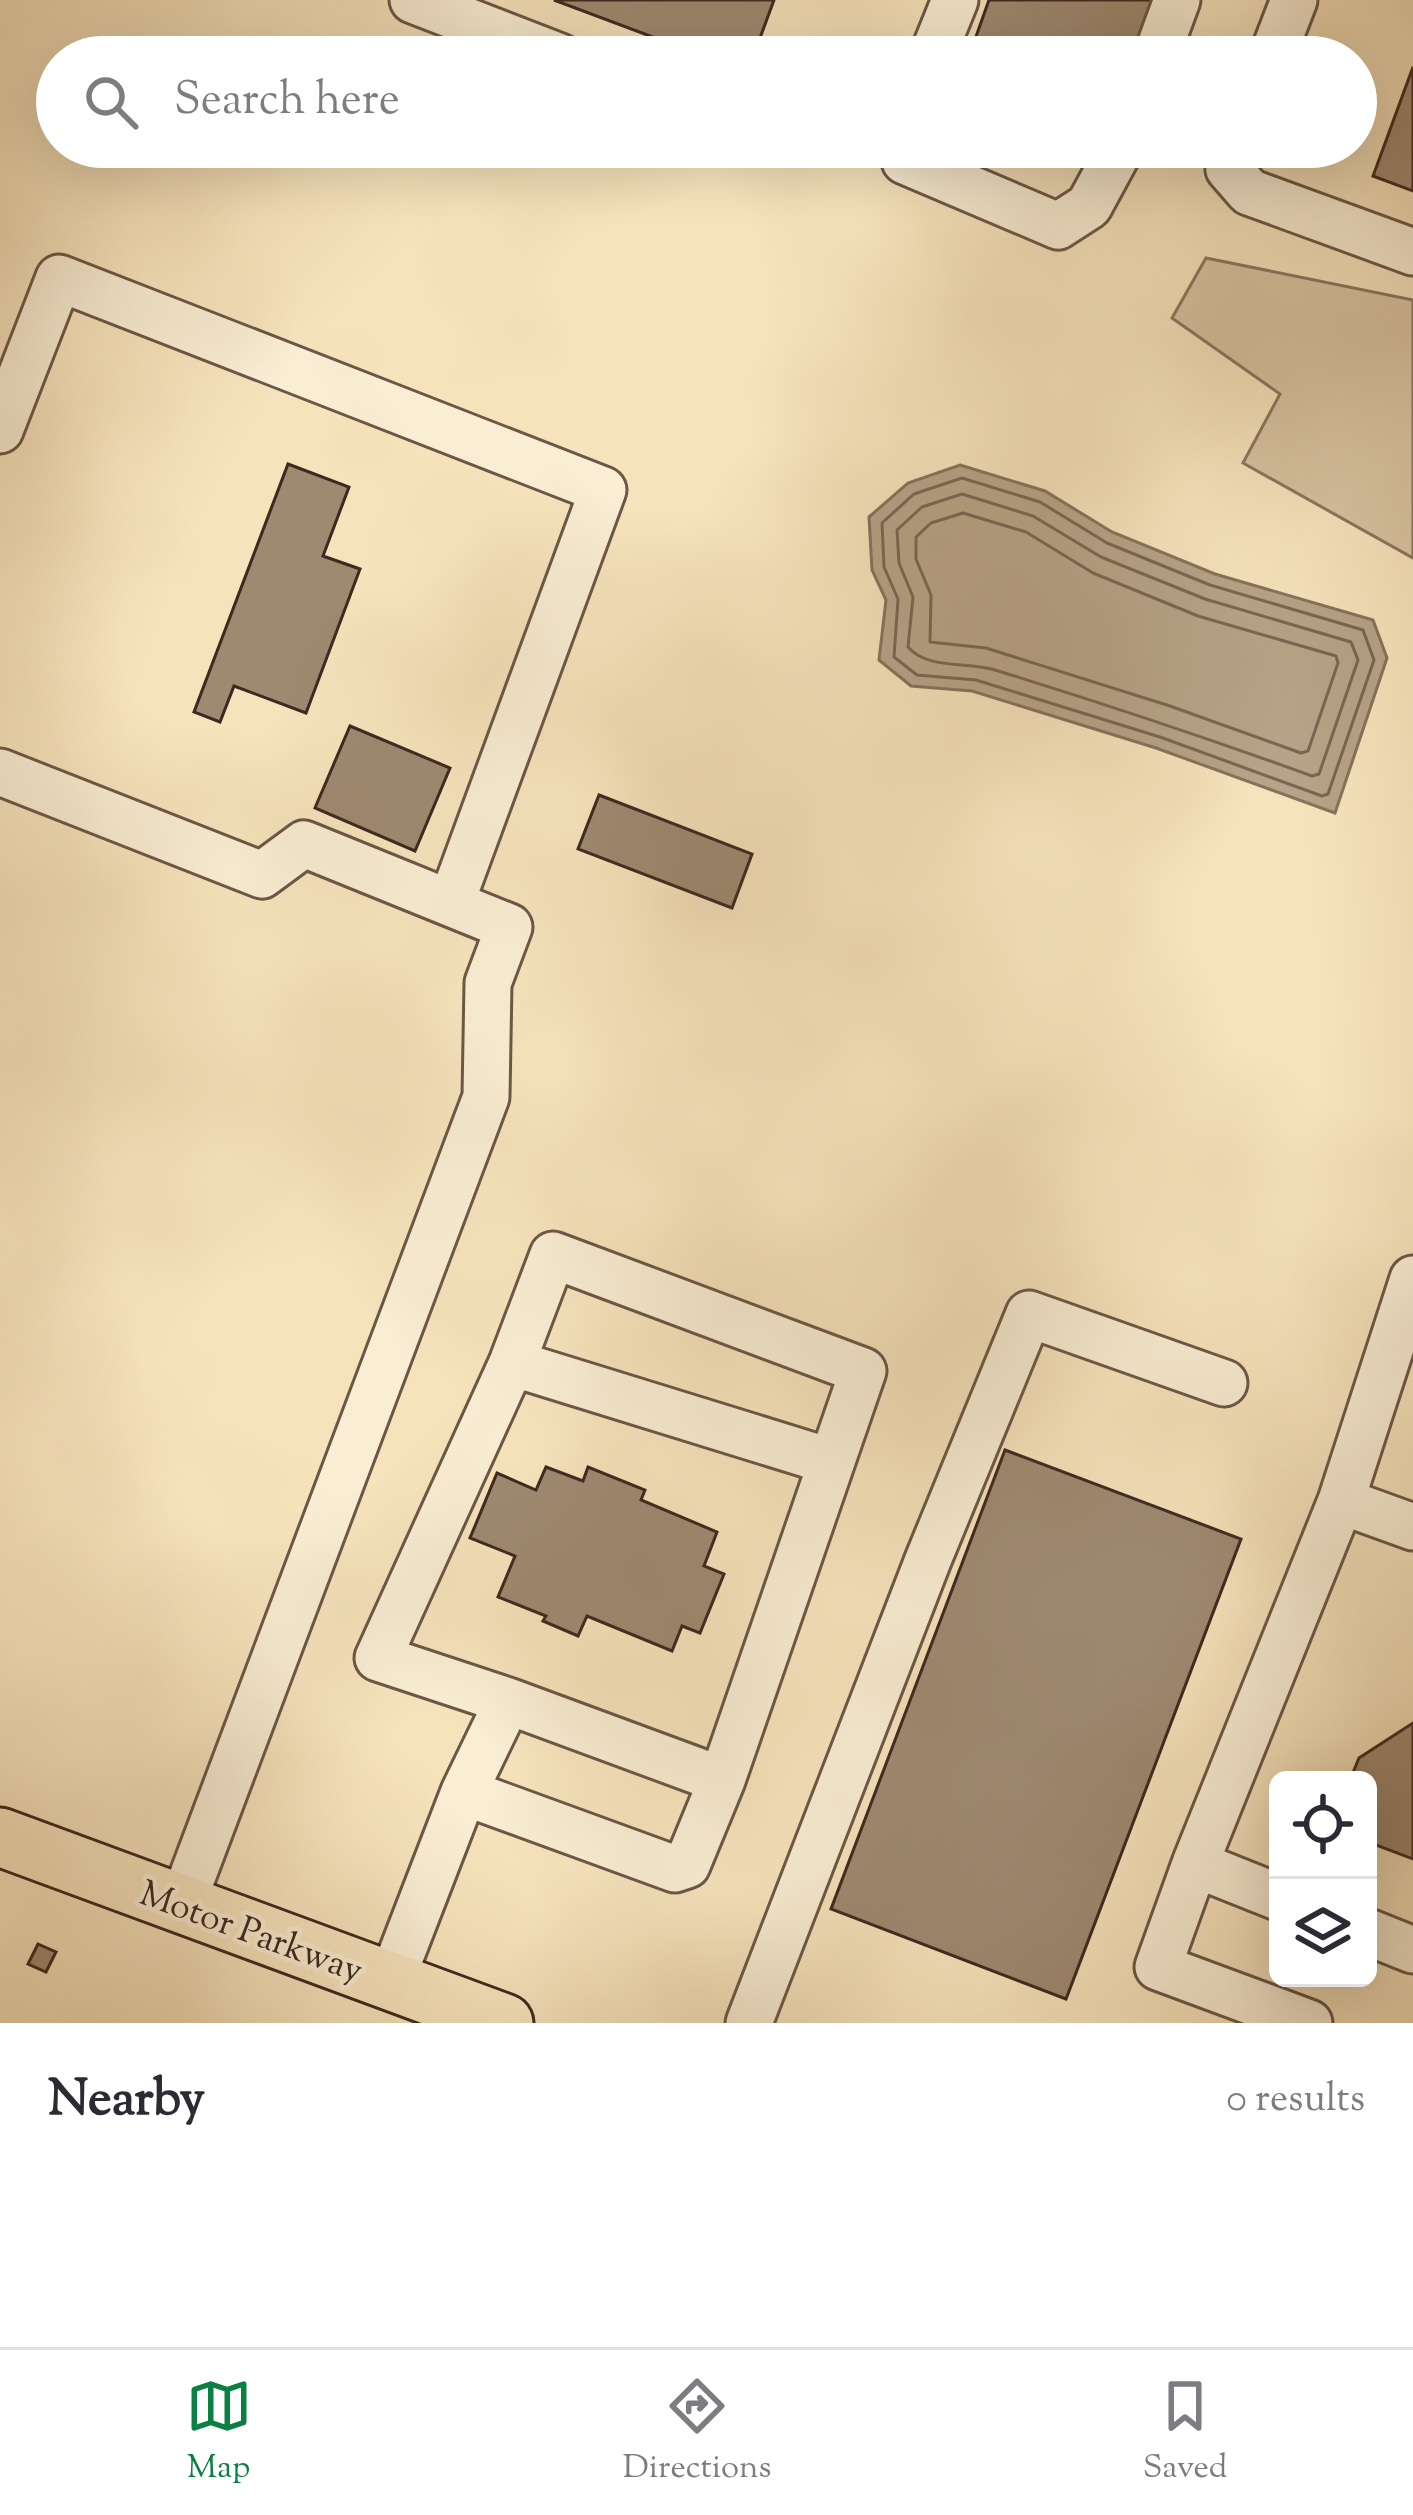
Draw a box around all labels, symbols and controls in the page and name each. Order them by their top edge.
search box [36,36,1377,168]
icon: search [78,69,144,135]
text: Search here [174,70,400,135]
map controls [1269,1771,1377,1987]
button: locate [1269,1771,1377,1879]
street label: Motor Parkway [132,1869,370,1998]
button: layers [1269,1879,1377,1987]
text: Nearby [48,2065,205,2138]
text: 0 results [1226,2073,1365,2129]
tab: Map [186,2373,252,2493]
tab: Directions [623,2373,772,2493]
tab: Saved [1143,2373,1227,2493]

